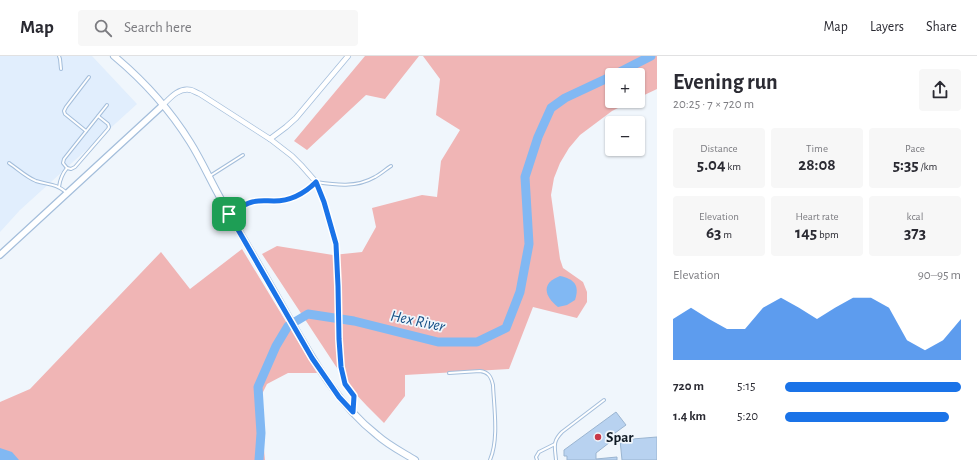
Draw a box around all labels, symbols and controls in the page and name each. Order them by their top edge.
search box [78,10,358,46]
icon: search [92,17,114,39]
text: Map [20,18,54,37]
text: Search here [124,20,192,35]
text: Map [823,20,848,34]
text: Layers [870,20,904,34]
text: Share [926,20,957,34]
map controls [605,68,645,156]
button: + [605,68,645,108]
button: share [919,69,961,111]
text: Evening run [673,71,778,93]
text: 20:25 · 7 × 720 m [673,98,754,111]
button: − [605,116,645,156]
text: Distance [700,143,738,154]
text: Time [806,143,828,154]
text: Pace [905,143,925,154]
text: 5.04 [697,156,726,173]
text: 28:08 [798,156,836,173]
text: 5:35 [893,156,919,173]
text: km [726,161,741,172]
text: /km [919,161,937,172]
pin [212,197,246,231]
icon: arrive [218,203,240,225]
text: Elevation [699,211,739,222]
text: Heart rate [795,211,839,222]
text: kcal [907,211,923,222]
text: 63 [706,224,721,241]
text: 145 [795,224,817,241]
text: 373 [904,224,926,241]
text: m [721,229,732,240]
text: bpm [817,229,839,240]
text: Elevation [673,269,720,282]
text: 90–95 m [918,269,961,282]
water label: Hex River [389,307,447,335]
text: 720 m [673,380,704,393]
text: 5:15 [737,380,755,393]
text: 1.4 km [673,410,706,423]
text: 5:20 [737,410,758,423]
place label: Spar [606,430,634,445]
marker: Spar [593,432,603,442]

